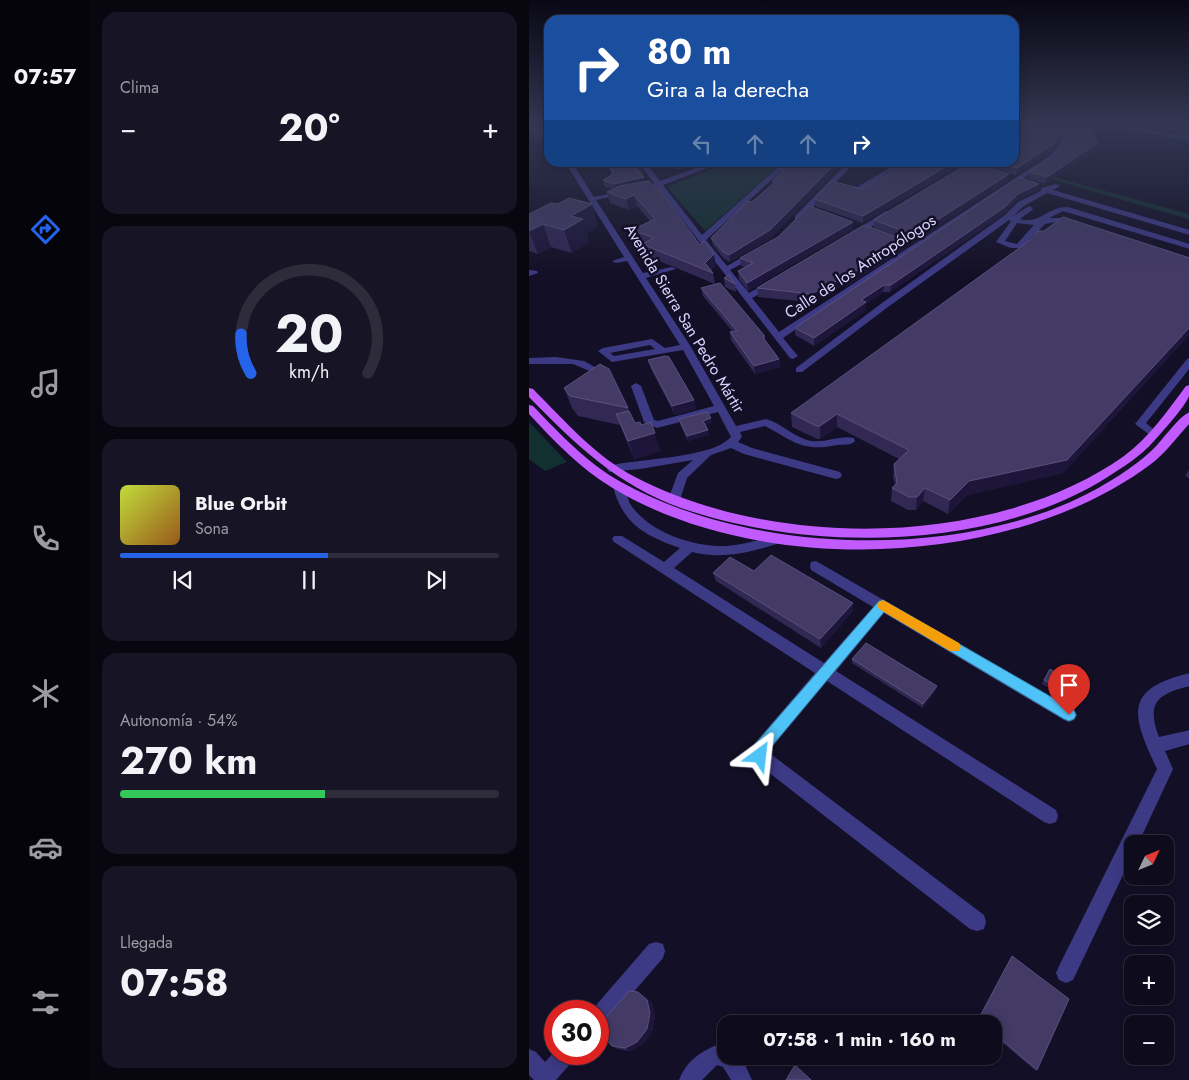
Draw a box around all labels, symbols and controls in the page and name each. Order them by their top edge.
text: 80 m [647,27,731,77]
icon: right [564,35,629,100]
text: 07:57 [14,60,76,92]
text: Gira a la derecha [647,73,809,105]
text: Clima [120,76,159,99]
text: 20° [278,100,340,155]
text: − [120,108,137,149]
text: + [482,108,499,149]
icon: left [688,130,716,158]
icon: ahead [741,130,769,158]
icon: ahead [794,130,822,158]
icon: right [847,130,875,158]
street label: Calle de los Antropólogos [780,209,940,324]
icon: directions [28,212,63,247]
street label: Avenida Sierra San Pedro Mártir [619,219,751,418]
text: 20 [275,296,344,372]
text: km/h [289,359,330,385]
icon: music [28,366,63,401]
text: Blue Orbit [195,490,287,517]
text: Sona [195,517,229,540]
icon: phone [28,521,63,556]
icon: previous [169,566,197,594]
icon: pause [295,566,323,594]
icon: next [422,566,450,594]
pin [1048,664,1090,715]
icon: arrive [1055,671,1083,699]
icon: climate [28,676,63,711]
text: Autonomía · 54% [120,709,237,732]
position arrow [733,729,785,781]
text: 270 km [120,733,258,788]
icon: car [28,830,63,865]
north arrow [1124,835,1174,885]
map controls [1124,835,1174,1065]
button: layers [1124,895,1174,945]
text: Llegada [120,931,173,954]
text: 07:58 [120,955,229,1010]
button: + [1124,955,1174,1005]
icon: filters [28,985,63,1020]
speed limit sign: 30 [544,1000,609,1065]
button: − [1124,1015,1174,1065]
text: 07:58 · 1 min · 160 m [763,1026,956,1053]

